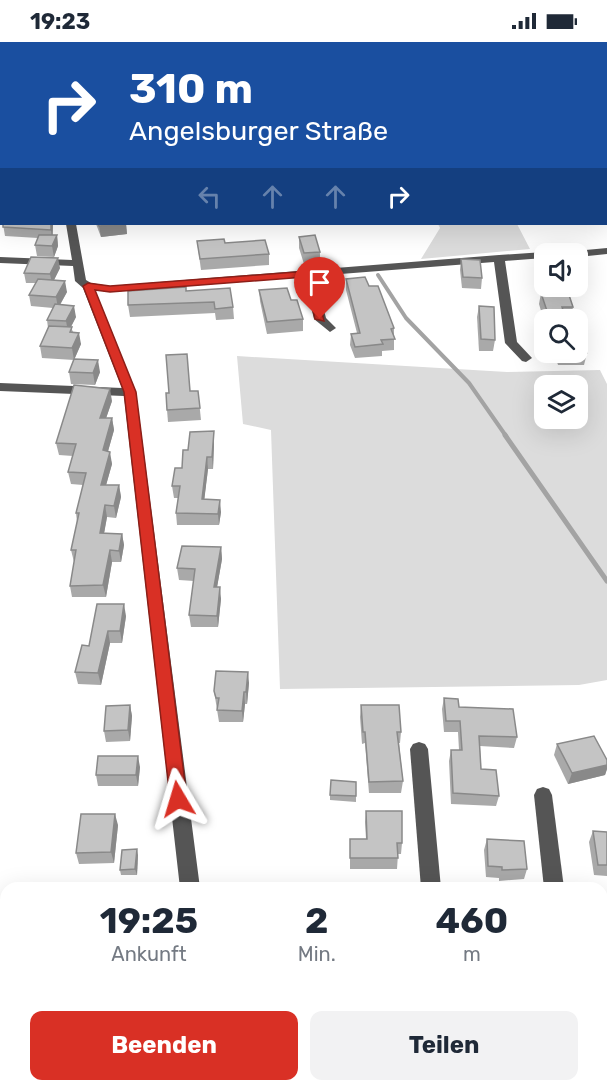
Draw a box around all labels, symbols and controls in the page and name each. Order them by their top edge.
text: 19:23 [30,8,90,35]
text: 310 m [129,64,253,114]
icon: right [30,66,108,144]
text: Angelsburger Straße [129,115,388,147]
icon: left [193,180,226,213]
icon: ahead [256,180,289,213]
icon: ahead [319,180,352,213]
icon: right [382,180,415,213]
map controls [534,243,588,429]
button: sound [534,243,588,297]
pin [294,257,345,319]
icon: arrive [303,266,336,299]
button: search [534,309,588,363]
button: layers [534,375,588,429]
position arrow [146,767,210,831]
text: 19:25 [100,899,198,942]
text: 2 [305,899,329,942]
text: 460 [436,899,508,942]
text: Ankunft [111,942,187,966]
text: Min. [298,942,336,966]
text: m [463,942,481,966]
button: Beenden [30,1011,298,1080]
button: Teilen [310,1011,578,1080]

